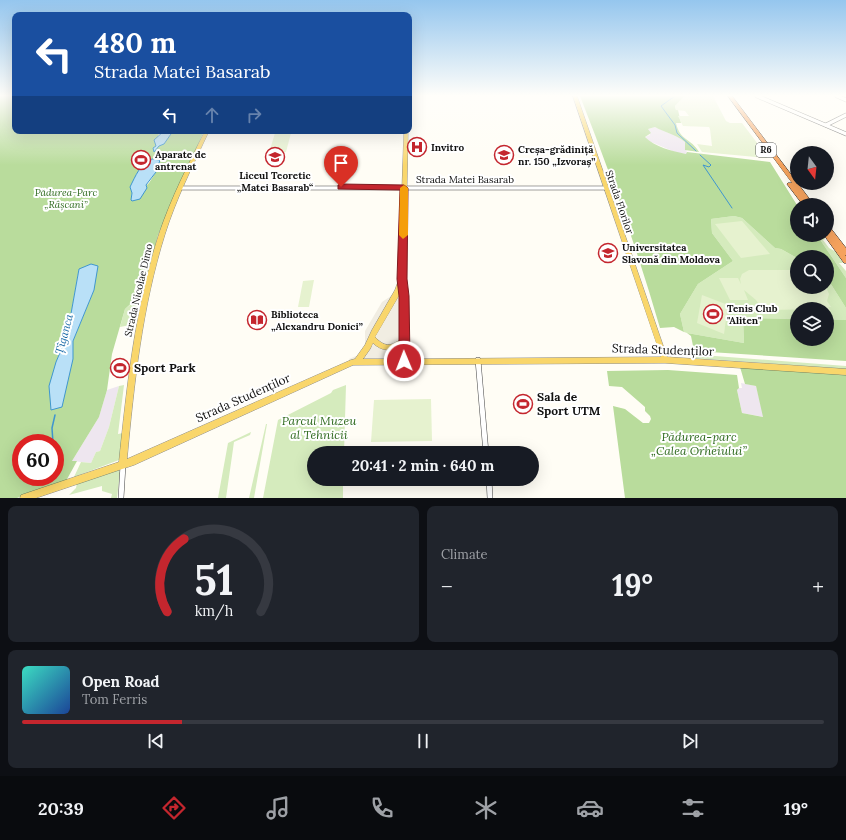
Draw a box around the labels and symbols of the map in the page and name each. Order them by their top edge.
hospital icon: Invitro [406,136,428,158]
place label: Invitro [431,141,464,154]
place label: Creșa-grădiniță nr. 150 „Izvoraș” [518,143,595,168]
road number: R6 [756,143,776,157]
school or university icon: Creșa-grădiniță nr. 150 „Izvoraș” [493,144,515,166]
school or university icon: Liceul Teoretic „Matei Basarab“ [264,146,286,168]
pin [324,146,358,187]
north arrow [790,146,834,190]
place label: Aparate de antrenat [155,148,207,173]
sports icon: Aparate de antrenat [130,149,152,171]
street label: Strada Florilor [603,168,637,236]
place label: Liceul Teoretic „Matei Basarab“ [237,169,313,194]
street label: Strada Matei Basarab [416,173,514,186]
park label: Pădurea-Parc „Râșcani” [35,186,98,211]
place label: Universitatea Slavonă din Moldova [622,241,721,266]
street label: Strada Nicolae Dimo [121,242,156,338]
school or university icon: Universitatea Slavonă din Moldova [597,242,619,264]
place label: Tenis Club "Aliten" [727,302,778,327]
sports icon: Tenis Club "Aliten" [702,303,724,325]
place label: Biblioteca „Alexandru Donici” [271,308,363,333]
library icon: Biblioteca „Alexandru Donici” [246,309,268,331]
water label: Țîganca [52,312,77,356]
position arrow [383,340,425,382]
street label: Strada Studenților [612,340,715,359]
sports icon: Sport Park [109,357,131,379]
place label: Sport Park [134,360,196,375]
street label: Strada Studenților [193,370,293,425]
place label: Sala de Sport UTM [537,389,601,418]
sports icon: Sala de Sport UTM [512,393,534,415]
park label: Parcul Muzeu al Tehnicii [282,413,357,442]
park label: Pădurea-parc „Calea Orheiului” [651,429,748,458]
speed limit sign: 60 [12,434,64,486]

